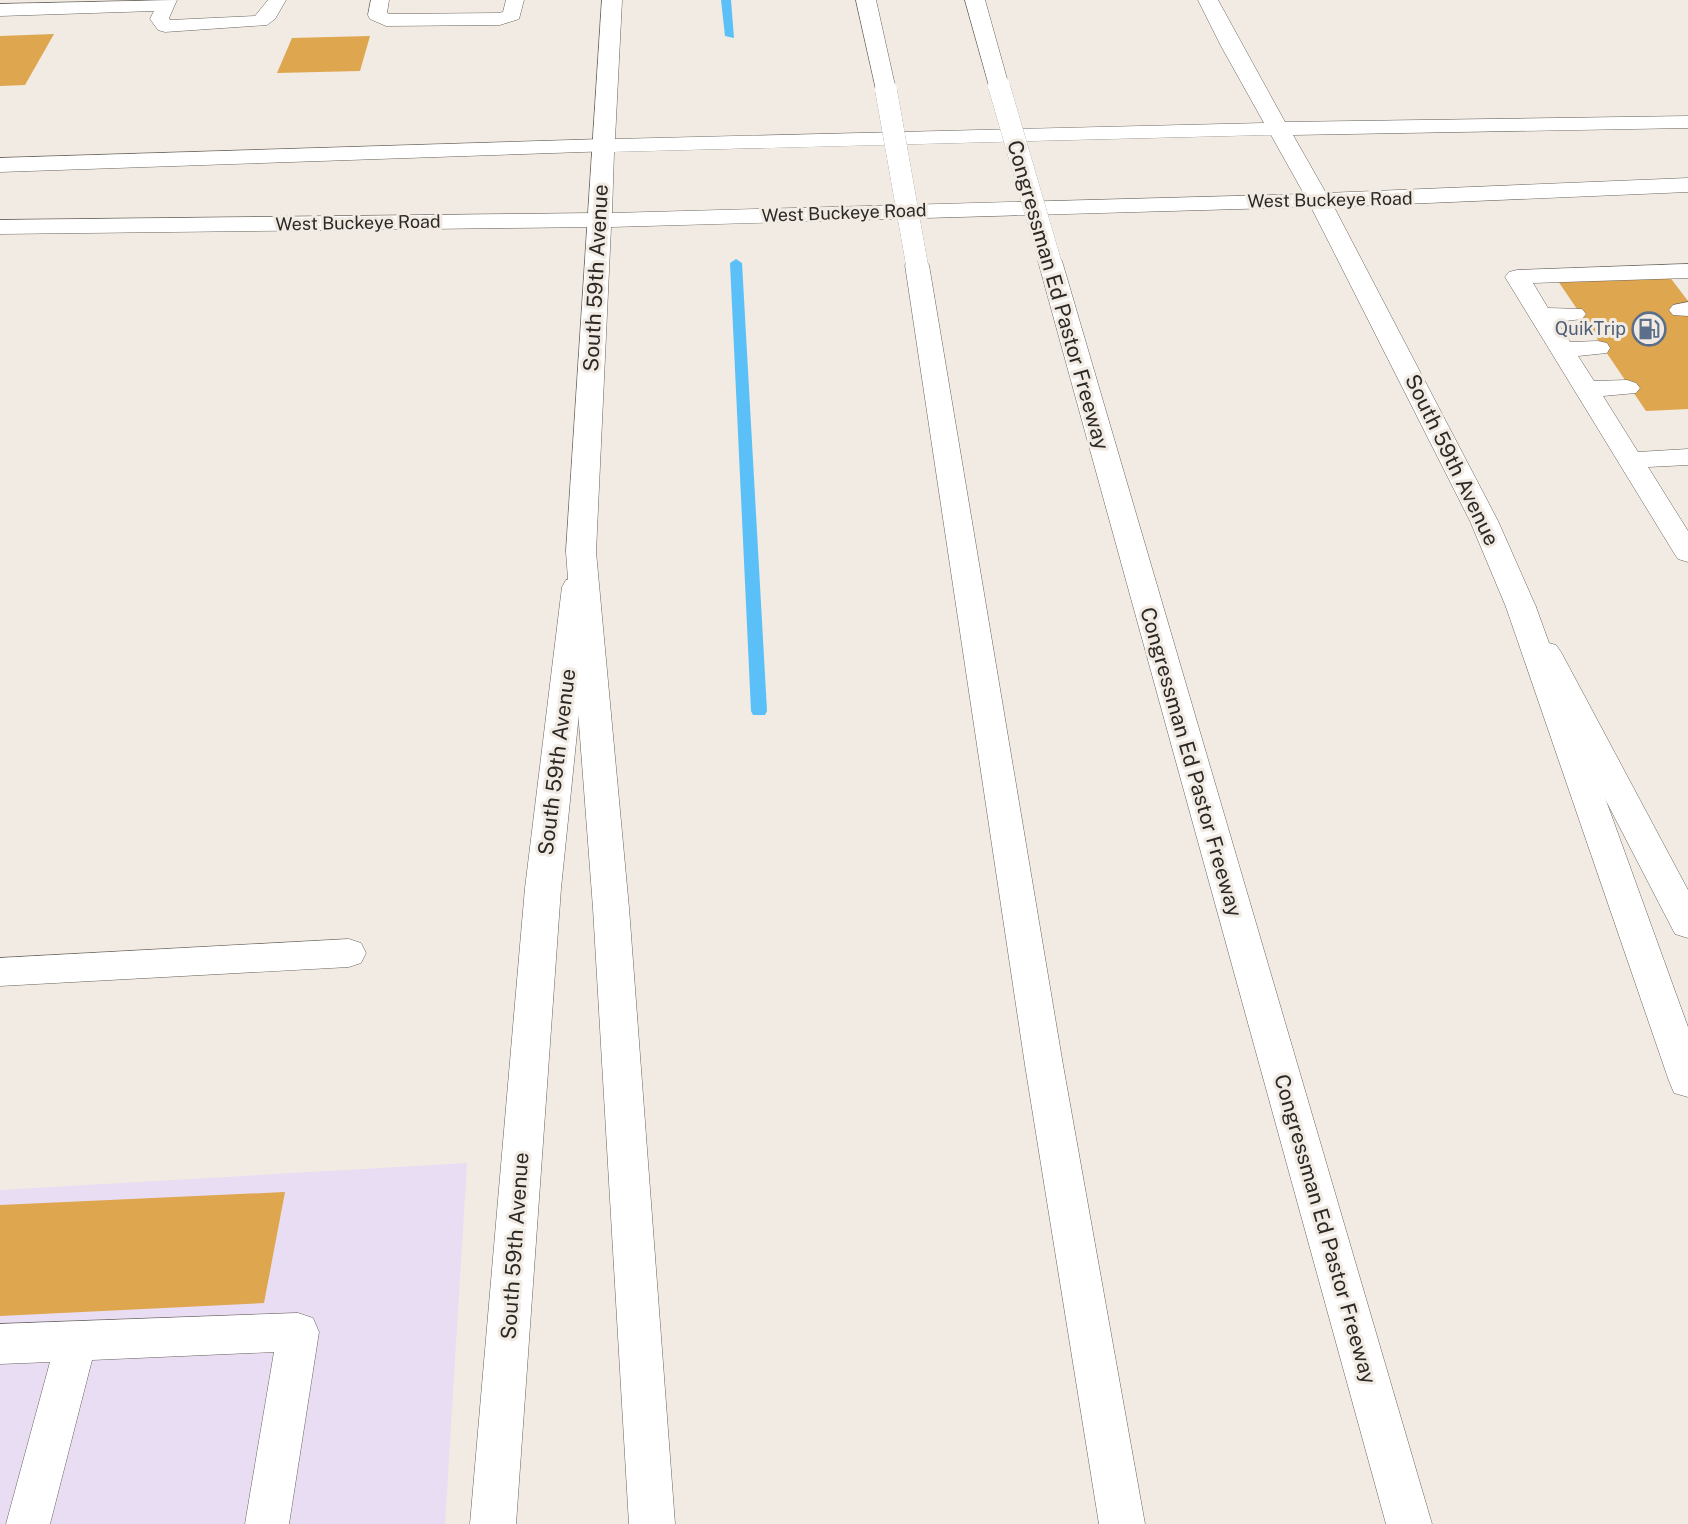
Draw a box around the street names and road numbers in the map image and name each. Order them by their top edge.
street label: Congressman Ed Pastor Freeway [1002,137,1115,453]
street label: South 59th Avenue [578,184,613,372]
street label: West Buckeye Road [1247,188,1413,211]
street label: West Buckeye Road [761,199,927,226]
street label: West Buckeye Road [275,211,441,234]
street label: South 59th Avenue [1400,370,1505,550]
street label: Congressman Ed Pastor Freeway [1135,604,1248,920]
street label: South 59th Avenue [533,667,580,857]
street label: Congressman Ed Pastor Freeway [1269,1071,1382,1387]
street label: South 59th Avenue [495,1152,534,1340]

